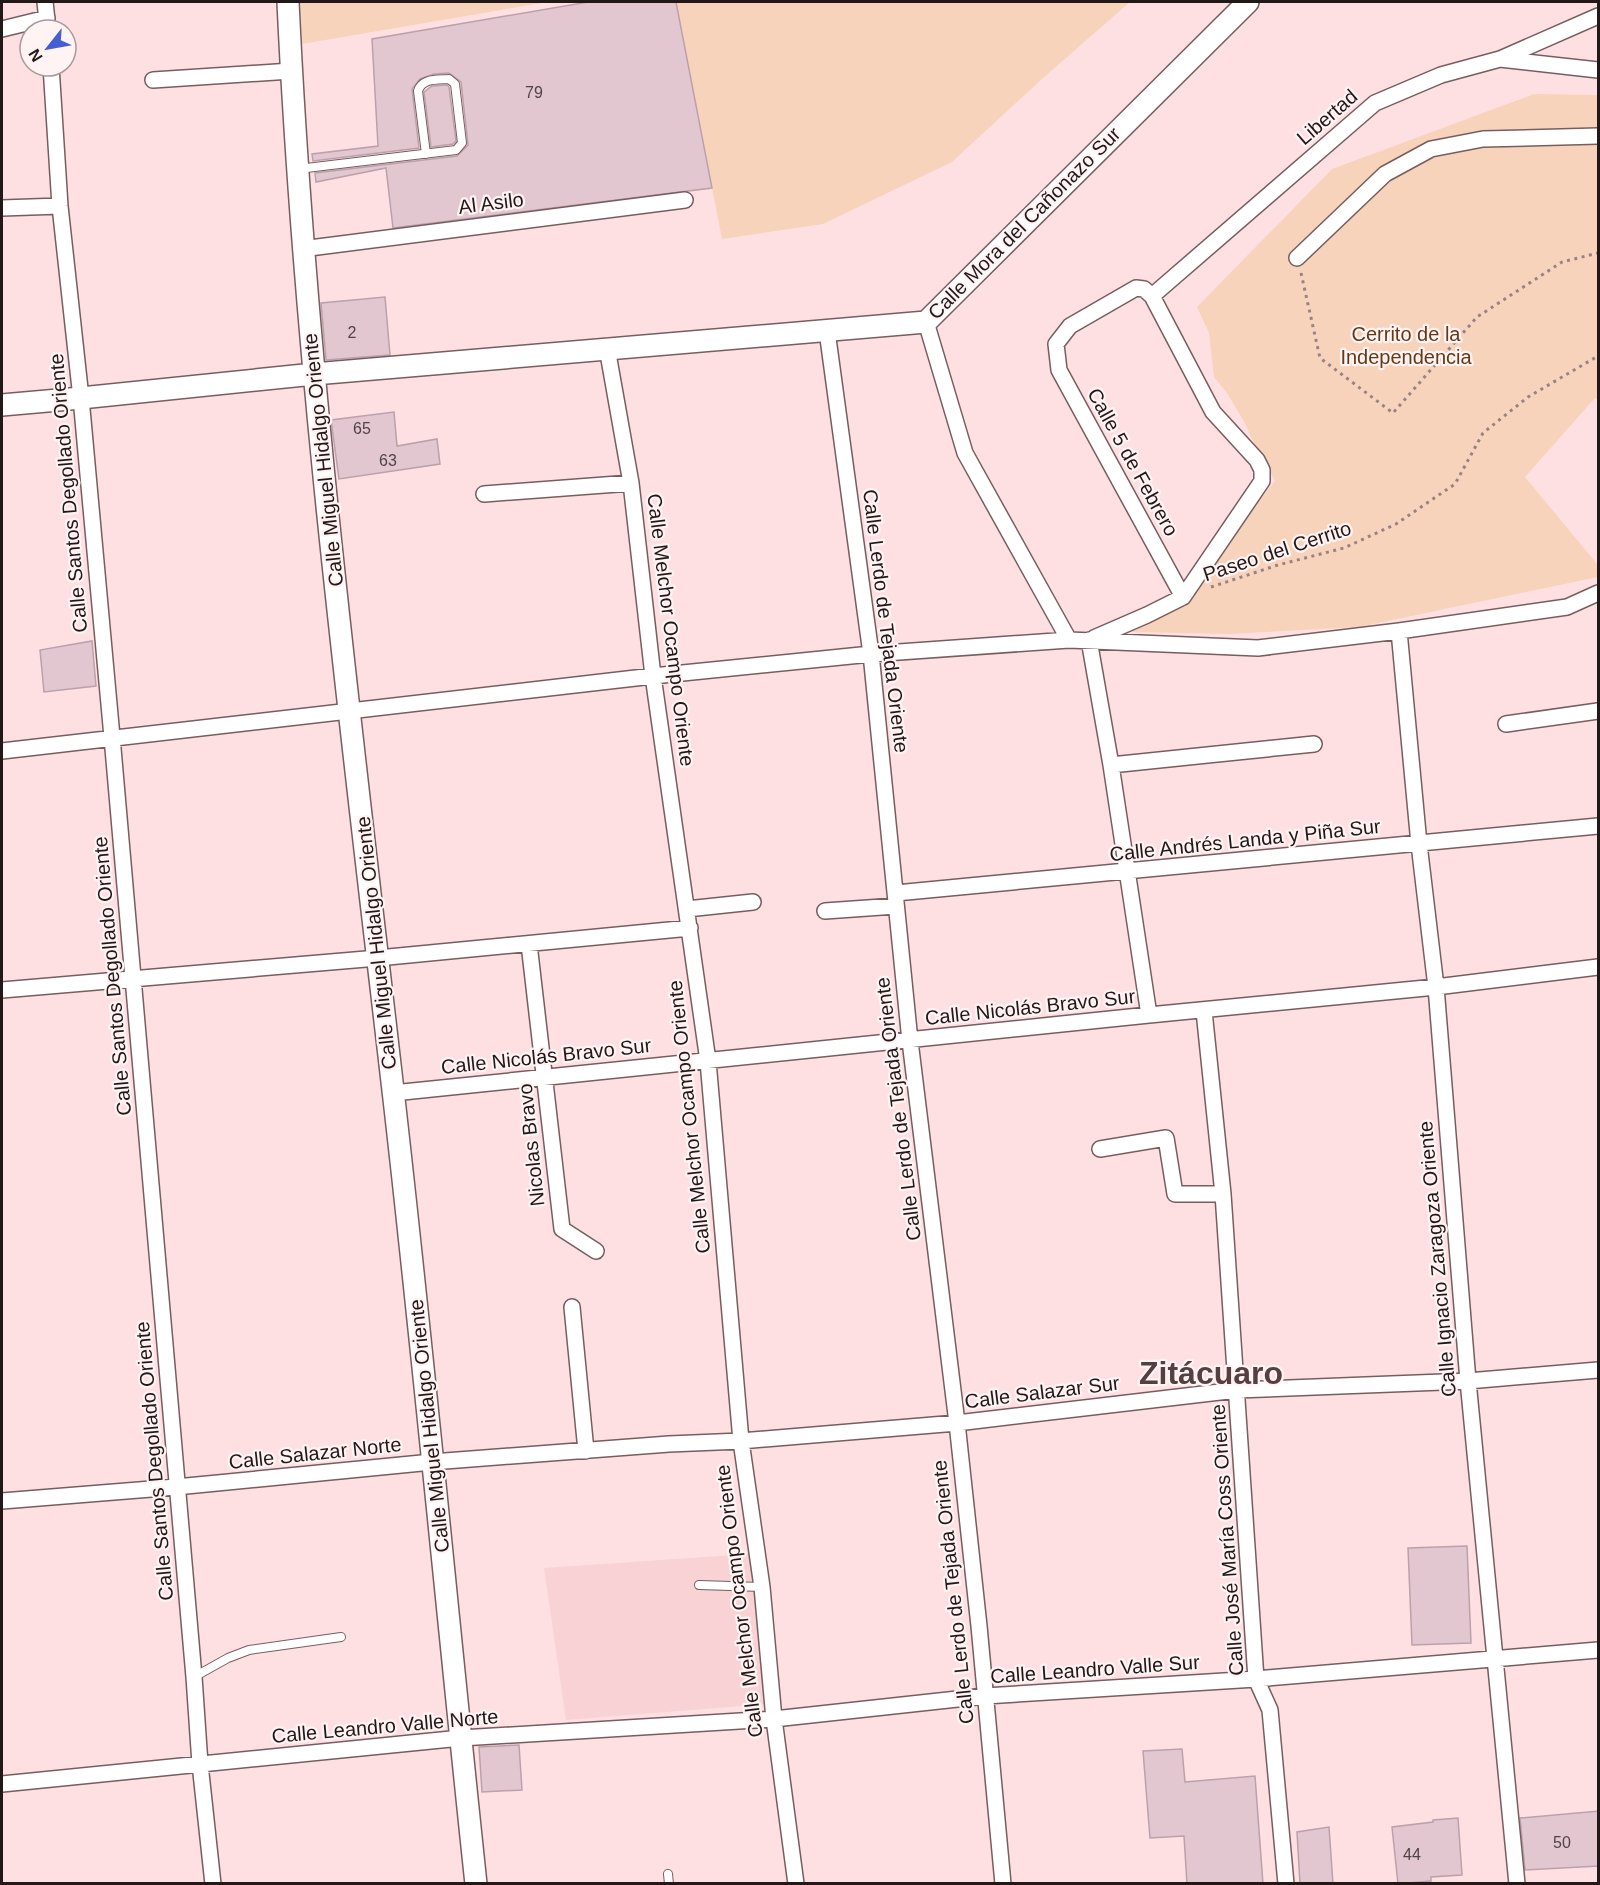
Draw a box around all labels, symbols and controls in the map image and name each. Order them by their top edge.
north arrow [18,18,78,78]
text: N [25,46,46,65]
house number: 79 [525,84,543,101]
street label: Libertad [1293,85,1361,149]
street label: Calle Mora del Cañonazo Sur [923,122,1125,324]
street label: Al Asilo [457,188,525,218]
park label: Cerrito de la Independencia [1340,323,1472,368]
house number: 2 [348,324,357,341]
street label: Calle Miguel Hidalgo Oriente [299,332,347,588]
street label: Calle Santos Degollado Oriente [45,352,91,634]
street label: Calle 5 de Febrero [1083,384,1183,540]
house number: 65 [353,420,371,437]
house number: 63 [379,452,397,469]
street label: Calle Lerdo de Tejada Oriente [859,488,913,754]
street label: Calle Melchor Ocampo Oriente [643,492,699,768]
street label: Paseo del Cerrito [1200,517,1354,585]
street label: Calle Miguel Hidalgo Oriente [352,815,400,1071]
street label: Calle Andrés Landa y Piña Sur [1108,815,1382,865]
street label: Calle Santos Degollado Oriente [89,835,135,1117]
street label: Calle Lerdo de Tejada Oriente [871,976,925,1242]
street label: Calle Melchor Ocampo Oriente [664,979,714,1255]
street label: Calle Nicolás Bravo Sur [924,985,1136,1029]
street label: Calle Nicolás Bravo Sur [440,1034,652,1078]
street label: Nicolas Bravo [514,1082,548,1208]
street label: Calle Ignacio Zaragoza Oriente [1414,1120,1460,1398]
street label: Calle Miguel Hidalgo Oriente [405,1298,453,1554]
street label: Calle Santos Degollado Oriente [131,1320,177,1602]
district label: Zitácuaro [1139,1355,1283,1391]
street label: Calle Salazar Sur [963,1372,1121,1412]
street label: Calle José María Coss Oriente [1207,1403,1247,1677]
street label: Calle Salazar Norte [228,1433,402,1473]
street label: Calle Lerdo de Tejada Oriente [928,1459,978,1725]
street label: Calle Melchor Ocampo Oriente [711,1463,767,1739]
street label: Calle Leandro Valle Sur [990,1651,1201,1687]
street label: Calle Leandro Valle Norte [271,1705,499,1747]
house number: 50 [1553,1834,1571,1851]
house number: 44 [1403,1846,1421,1863]

